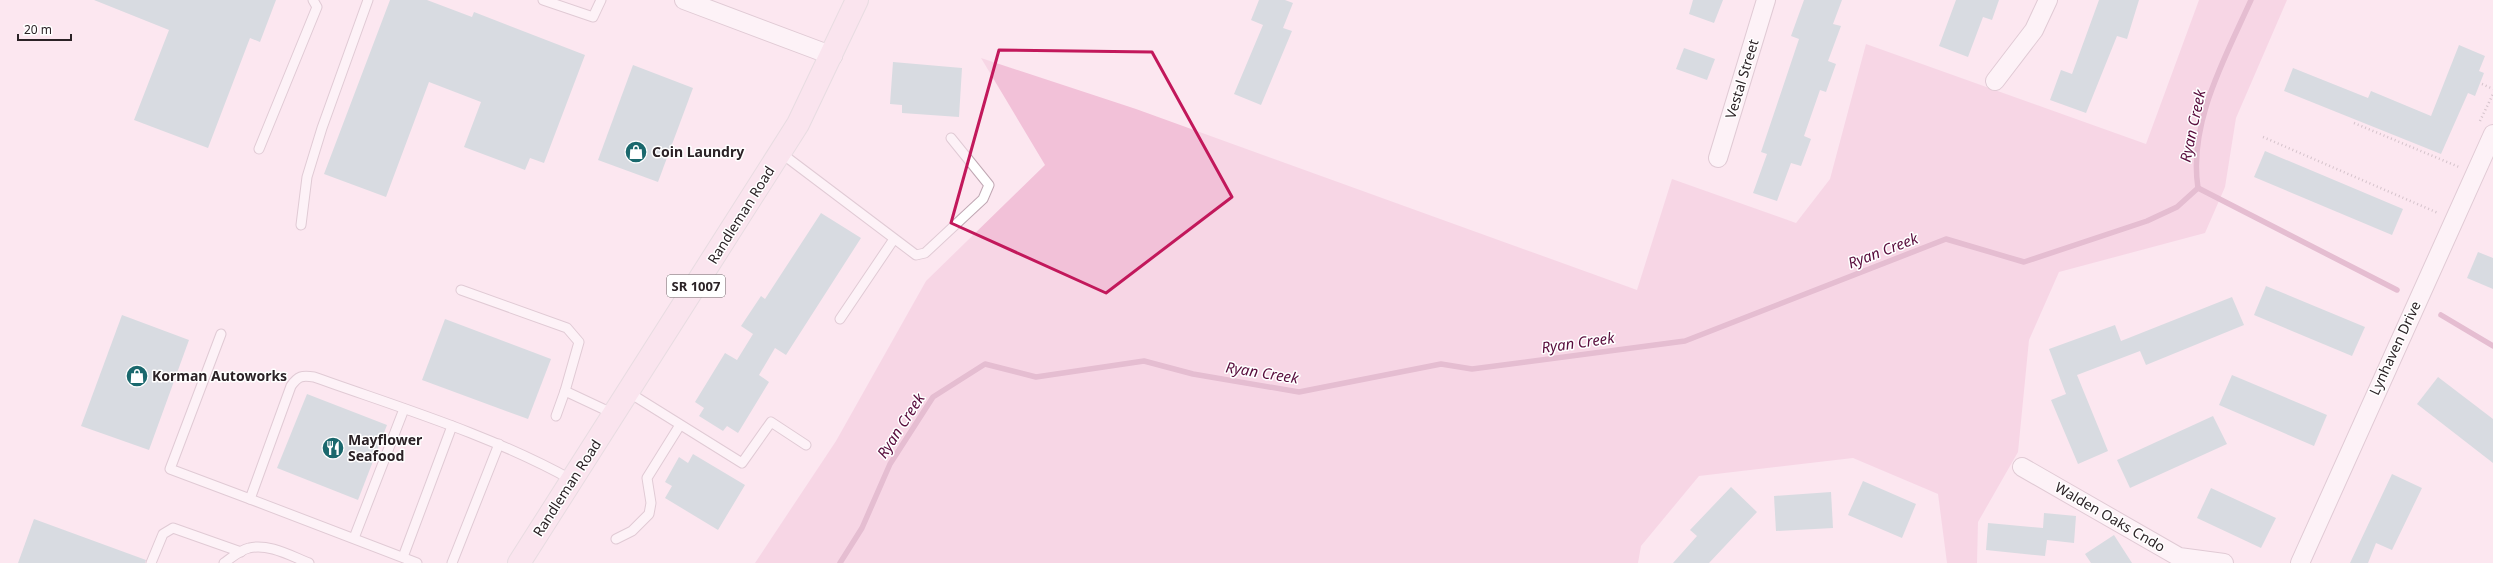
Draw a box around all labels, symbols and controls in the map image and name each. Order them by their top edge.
scale bar [18,16,71,42]
text: 20 m [24,21,52,38]
street label: Vestal Street [1720,37,1763,121]
water label: Ryan Creek [2175,87,2210,164]
shop icon: Coin Laundry [623,139,649,165]
place label: Coin Laundry [652,142,744,161]
street label: Randleman Road [703,162,778,267]
water label: Ryan Creek [1845,227,1921,273]
road number: SR 1007 [667,275,725,297]
street label: Lynhaven Drive [2364,298,2425,398]
water label: Ryan Creek [1540,327,1616,357]
water label: Ryan Creek [1224,356,1301,388]
shop icon: Korman Autoworks [124,363,150,389]
place label: Korman Autoworks [152,366,287,385]
water label: Ryan Creek [872,389,929,462]
place label: Mayflower Seafood [348,430,423,465]
restaurant icon: Mayflower Seafood [320,435,346,461]
street label: Randleman Road [528,435,605,540]
street label: Walden Oaks Cndo [2052,477,2169,556]

